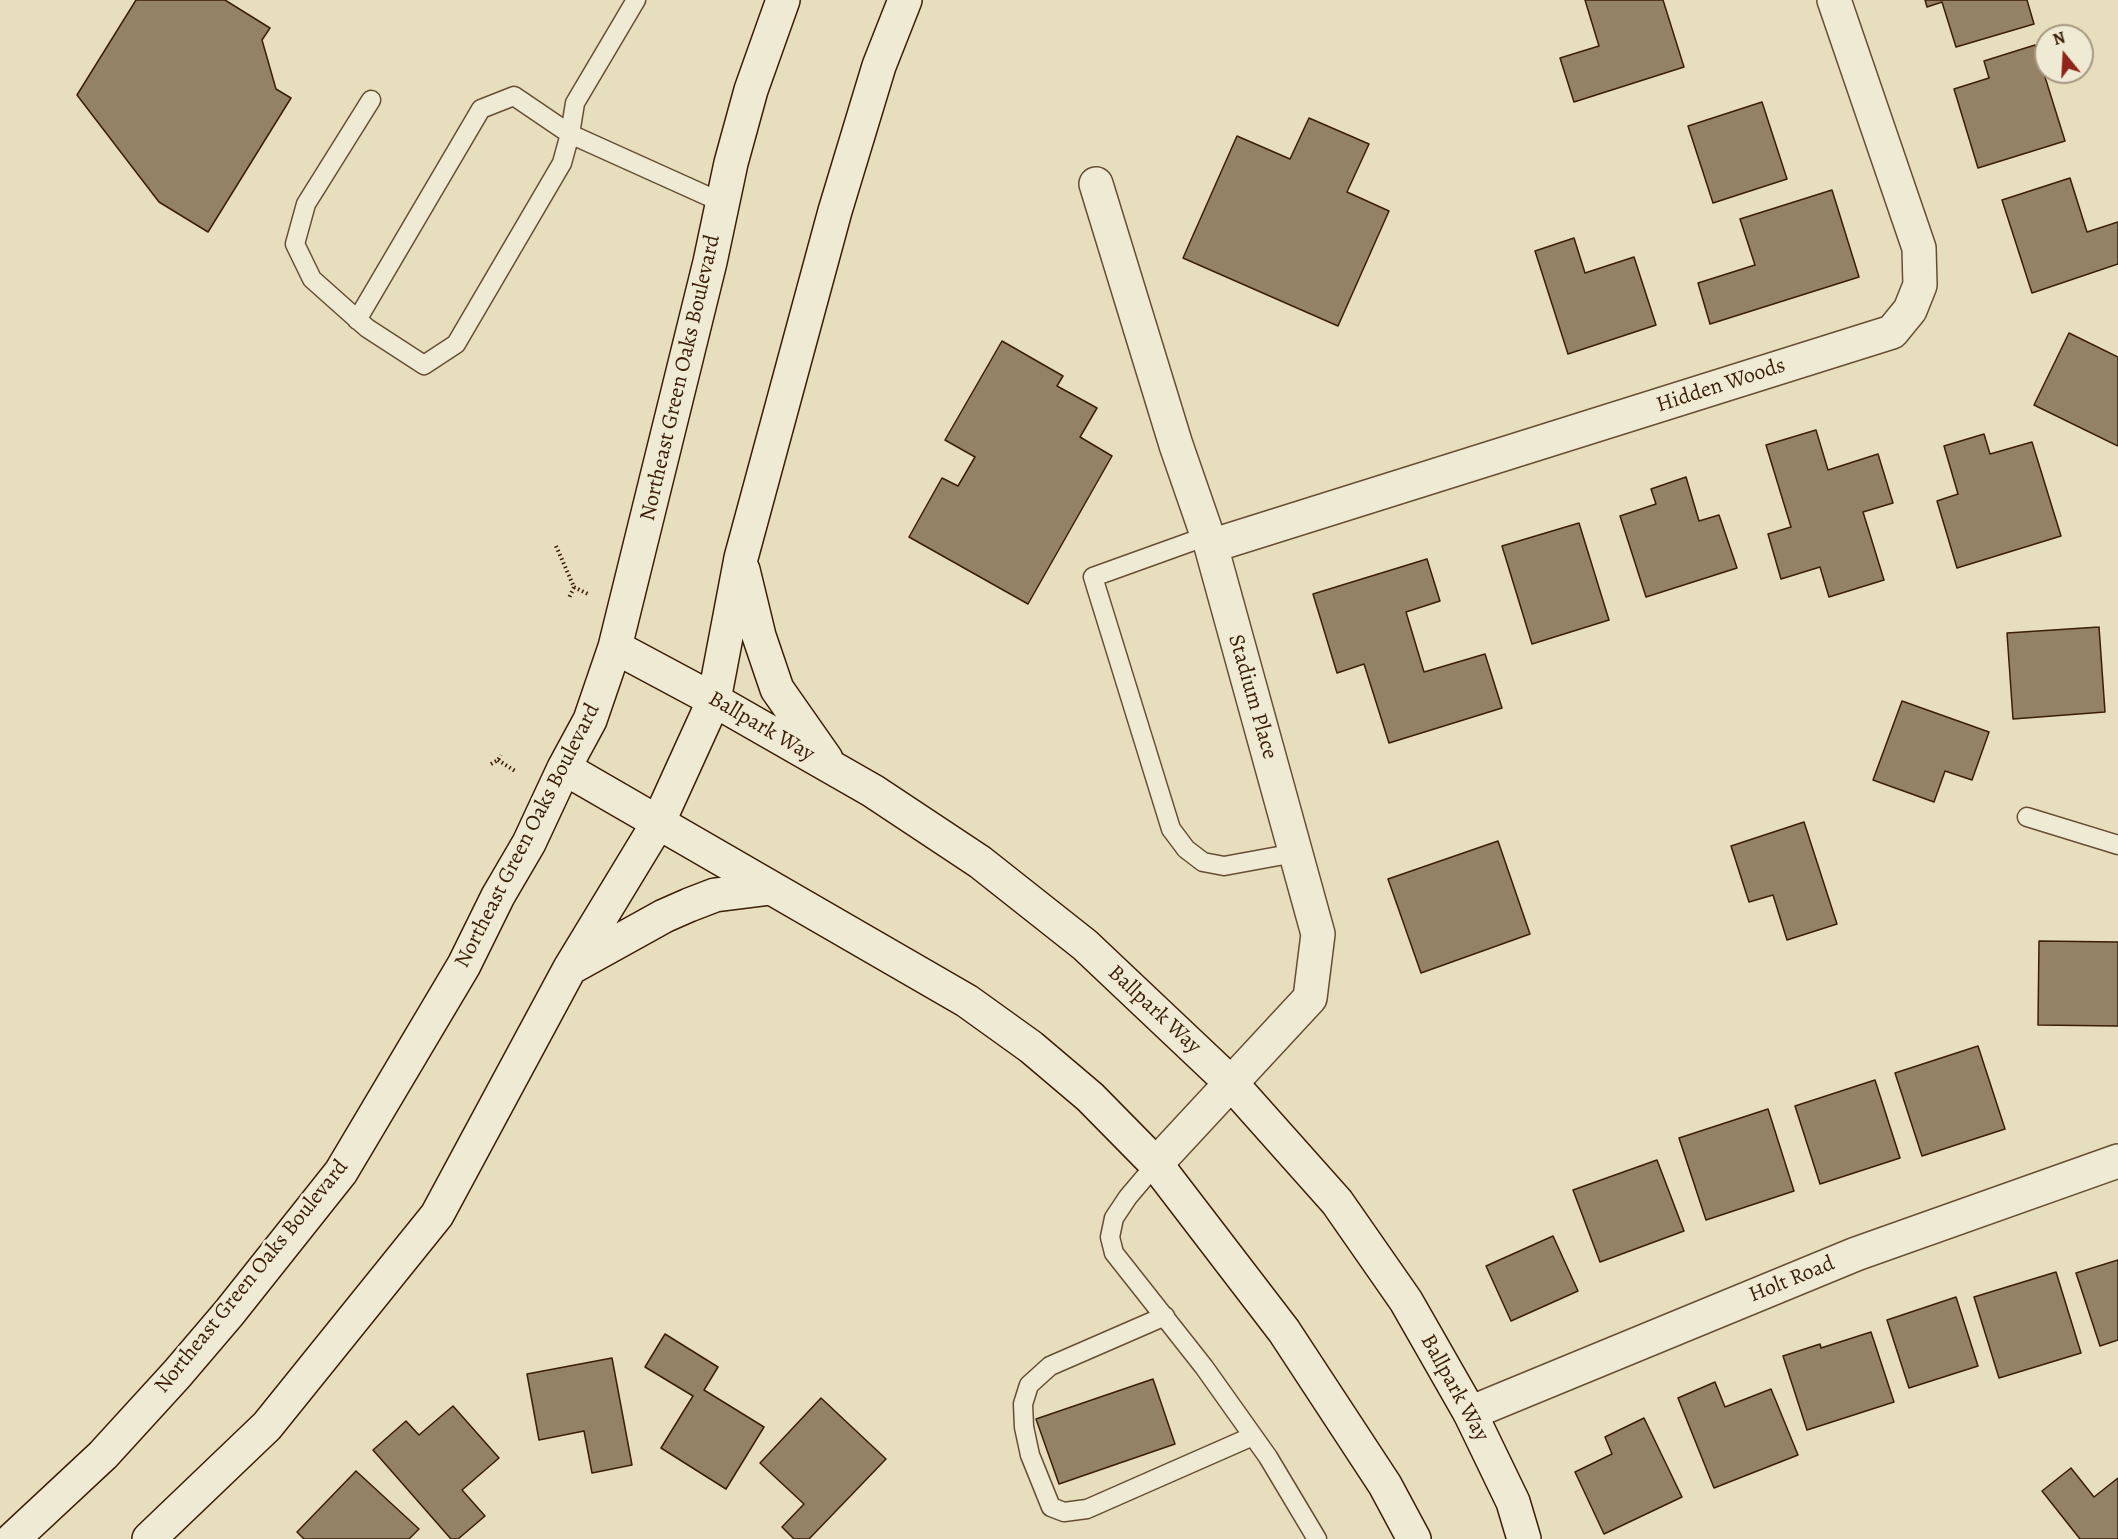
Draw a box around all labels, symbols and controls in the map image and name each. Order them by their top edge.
north arrow [2034,24,2094,84]
text: N [2050,27,2068,51]
street label: Northeast Green Oaks Boulevard [635,232,727,524]
street label: Hidden Woods [1653,353,1789,419]
street label: Stadium Place [1222,632,1282,762]
street label: Ballpark Way [703,686,819,768]
street label: Northeast Green Oaks Boulevard [450,699,606,973]
street label: Ballpark Way [1102,960,1206,1060]
street label: Northeast Green Oaks Boulevard [149,1155,355,1399]
street label: Holt Road [1745,1251,1839,1309]
street label: Ballpark Way [1414,1330,1494,1446]

